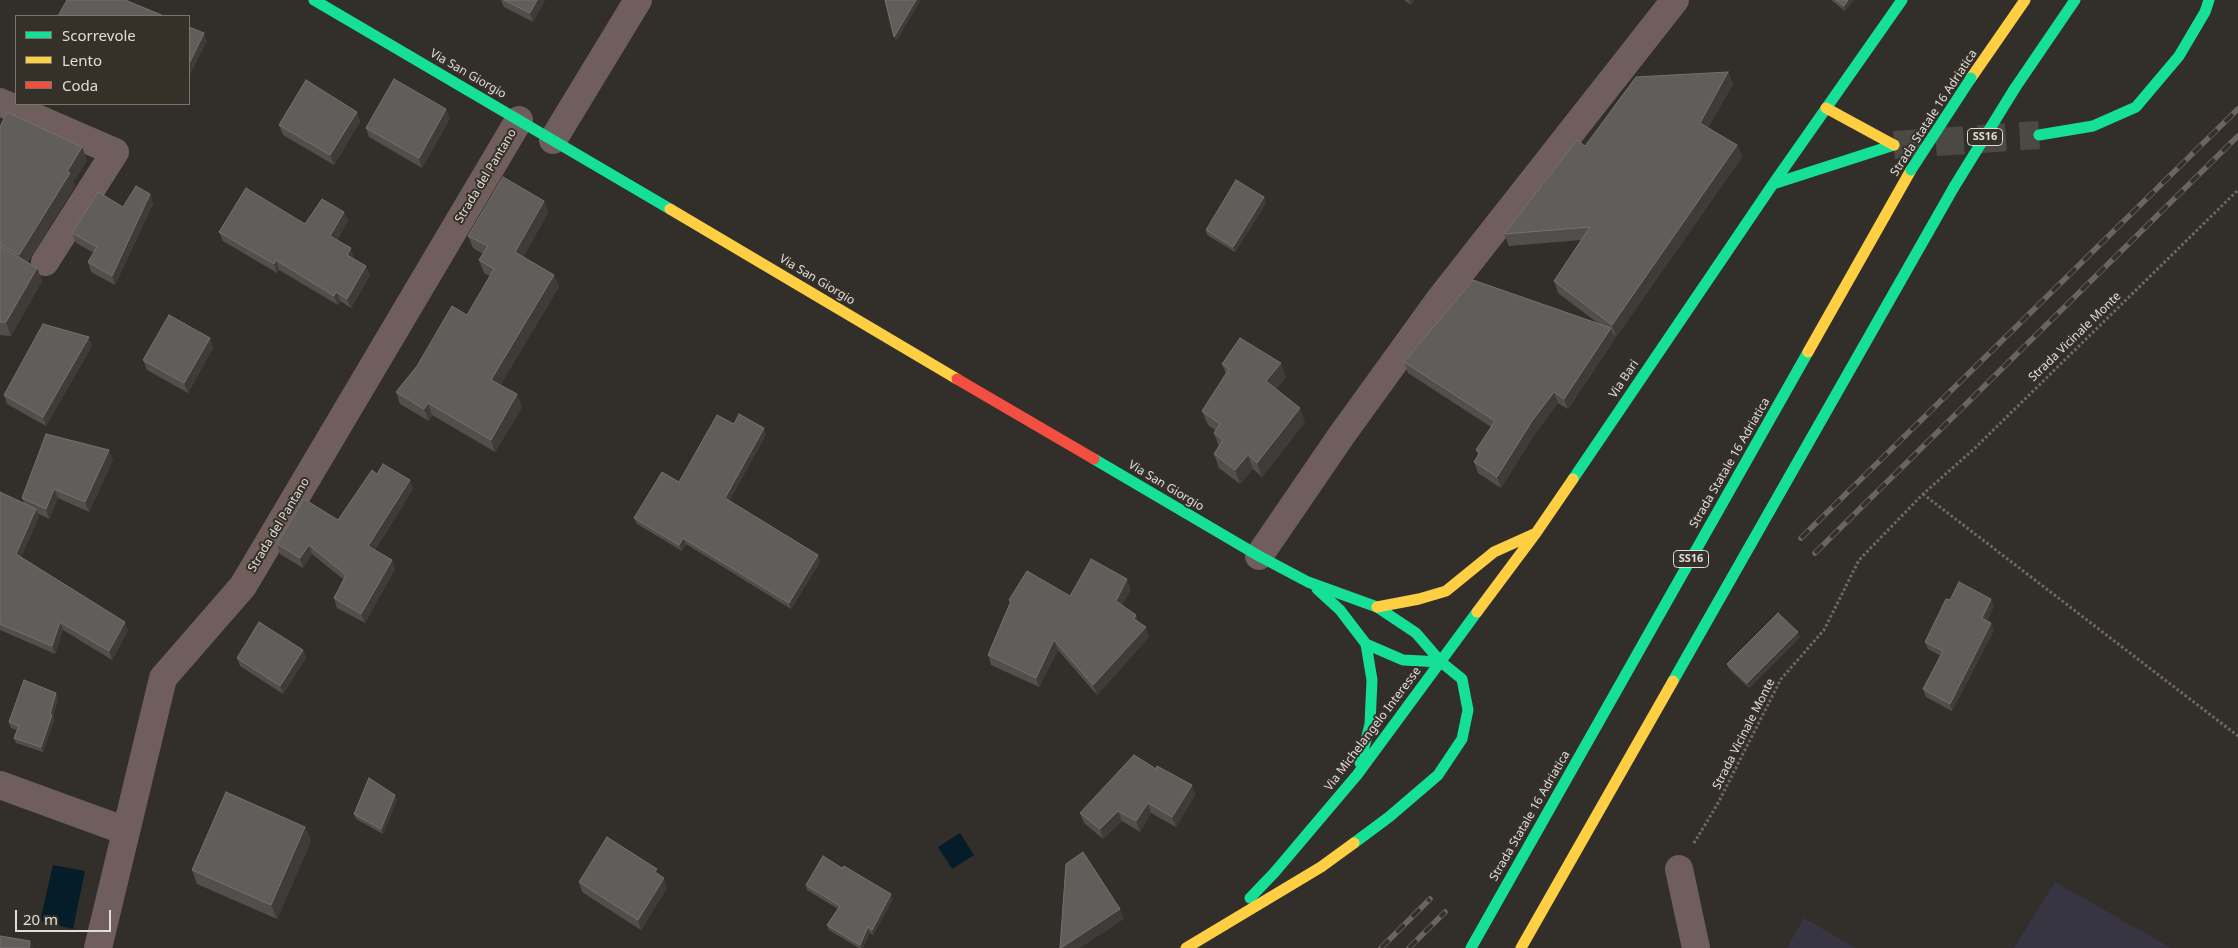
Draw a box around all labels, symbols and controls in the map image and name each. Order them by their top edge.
legend [15,15,190,105]
text: Scorrevole [62,25,136,45]
street label: Via San Giorgio [427,46,509,102]
street label: Strada Statale 16 Adriatica [1888,47,1980,179]
text: Lento [62,50,102,70]
text: Coda [62,75,98,95]
street label: Strada del Pantano [452,126,520,226]
road number: SS16 [1968,128,2002,146]
street label: Via San Giorgio [777,252,857,308]
street label: Strada Vicinale Monte [2026,289,2124,385]
street label: Via Bari [1606,357,1642,401]
street label: Strada Statale 16 Adriatica [1687,395,1773,531]
street label: Via San Giorgio [1126,458,1206,514]
street label: Strada del Pantano [245,475,313,575]
road number: SS16 [1674,550,1708,568]
street label: Via Michelangelo Interesse [1322,664,1424,794]
street label: Strada Vicinale Monte [1710,676,1778,792]
street label: Strada Statale 16 Adriatica [1487,748,1573,884]
scale bar [18,900,114,932]
text: 20 m [23,909,58,929]

